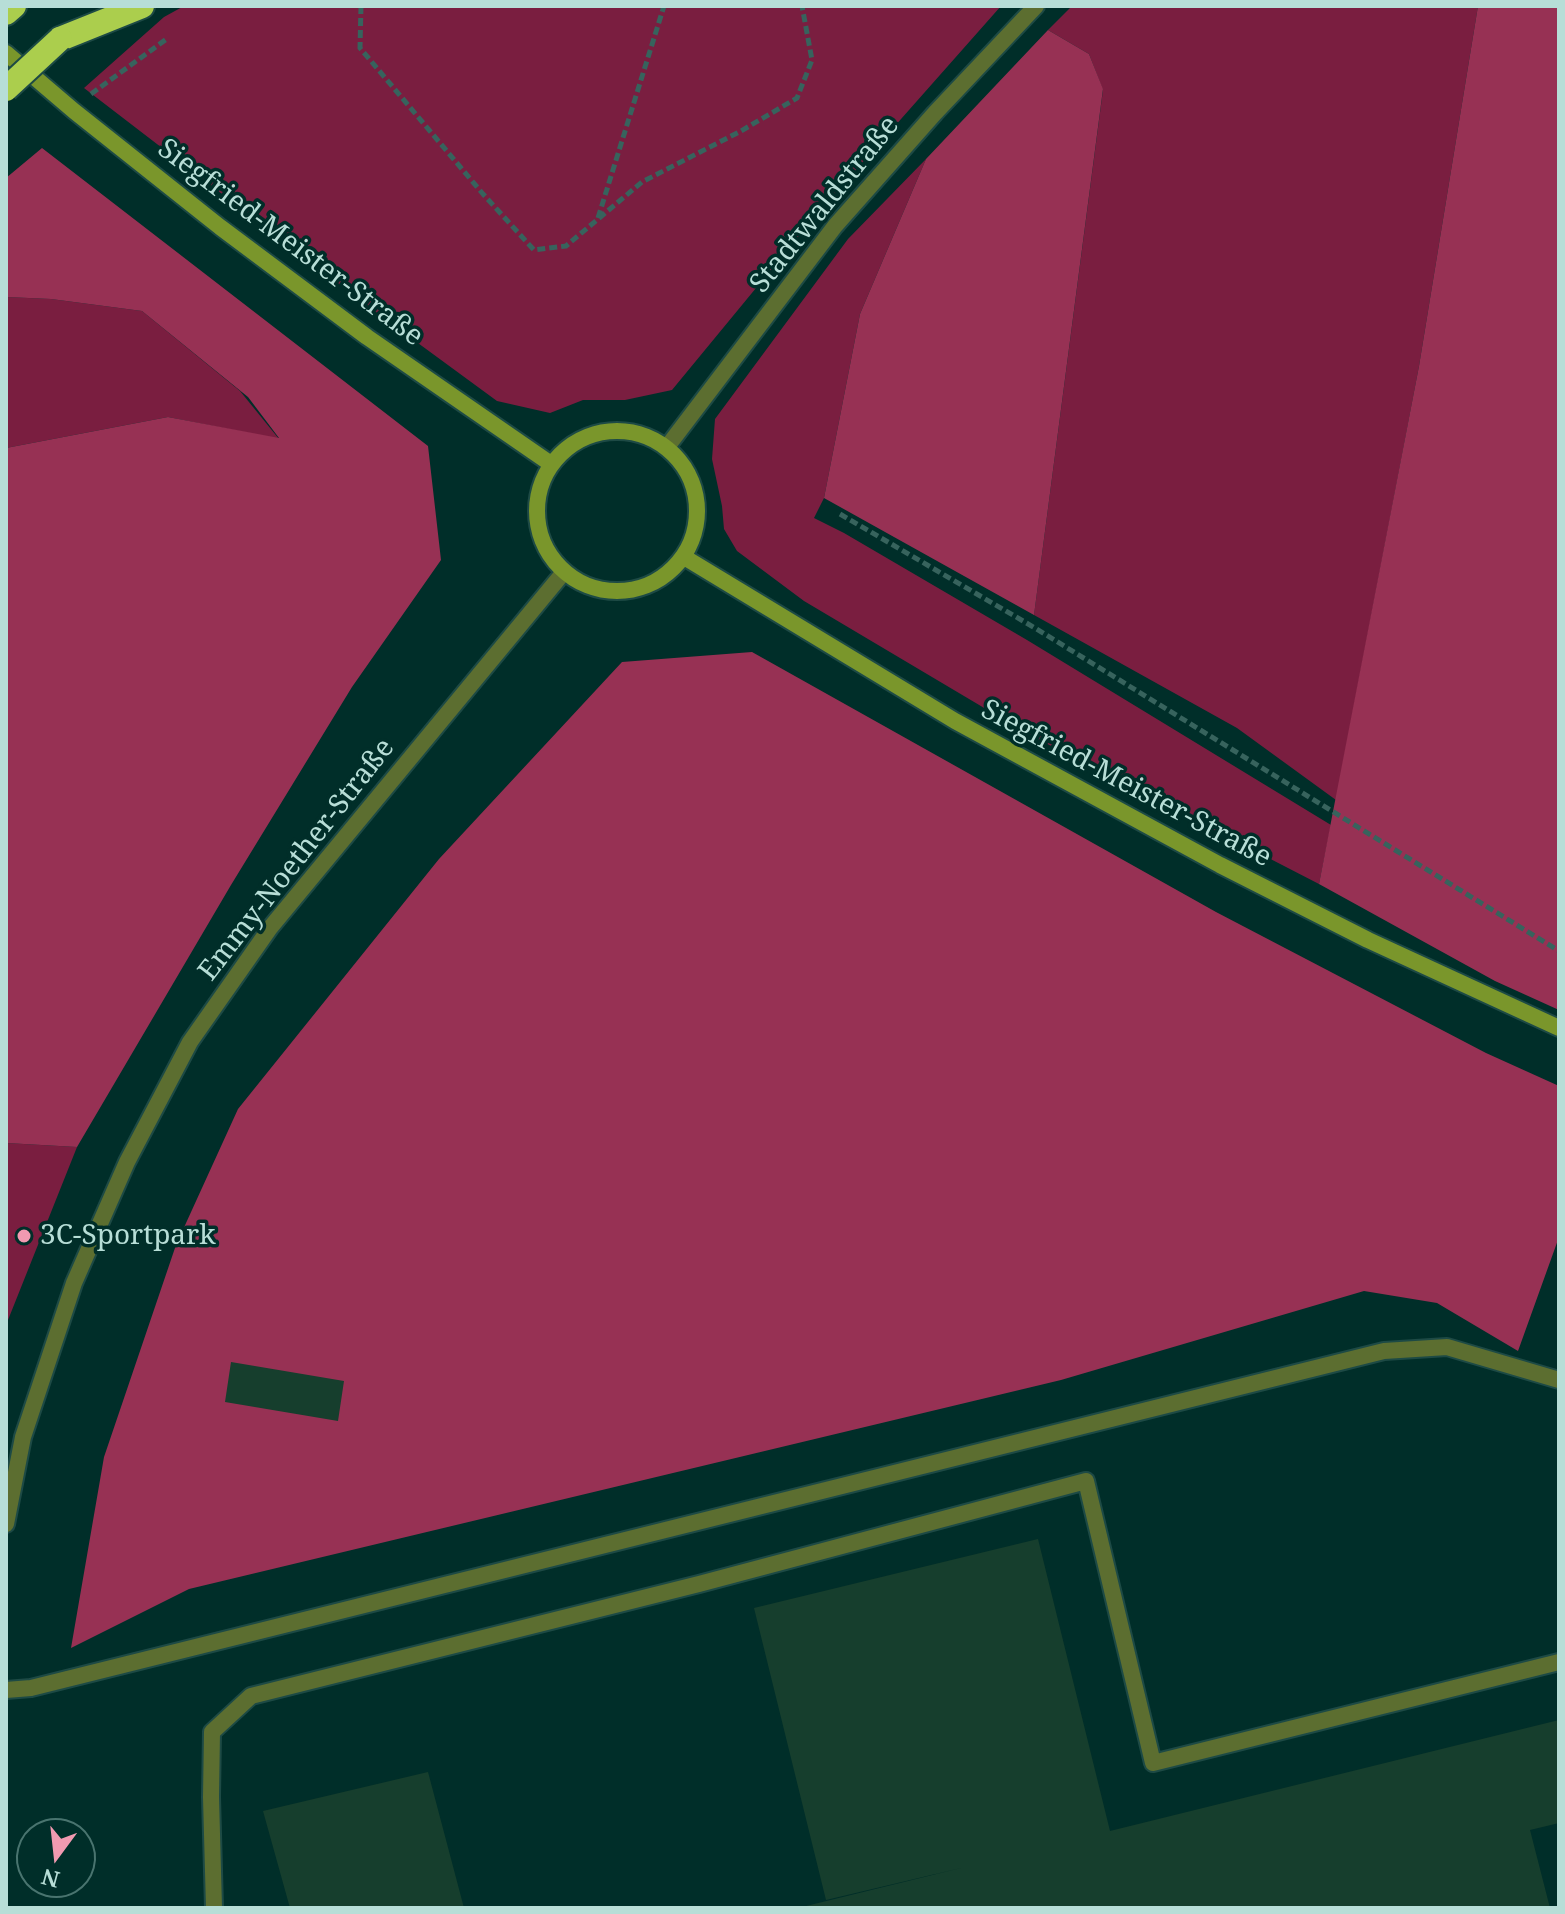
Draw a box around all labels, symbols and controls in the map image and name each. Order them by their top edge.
street label: Stadtwaldstraße [743,110,907,300]
street label: Siegfried-Meister-Straße [151,132,429,354]
street label: Siegfried-Meister-Straße [975,693,1277,875]
street label: Emmy-Noether-Straße [192,732,402,988]
place label: 3C-Sportpark [40,1219,216,1253]
marker: 3C-Sportpark [15,1227,33,1245]
north arrow [16,1818,96,1898]
text: N [38,1863,63,1896]

